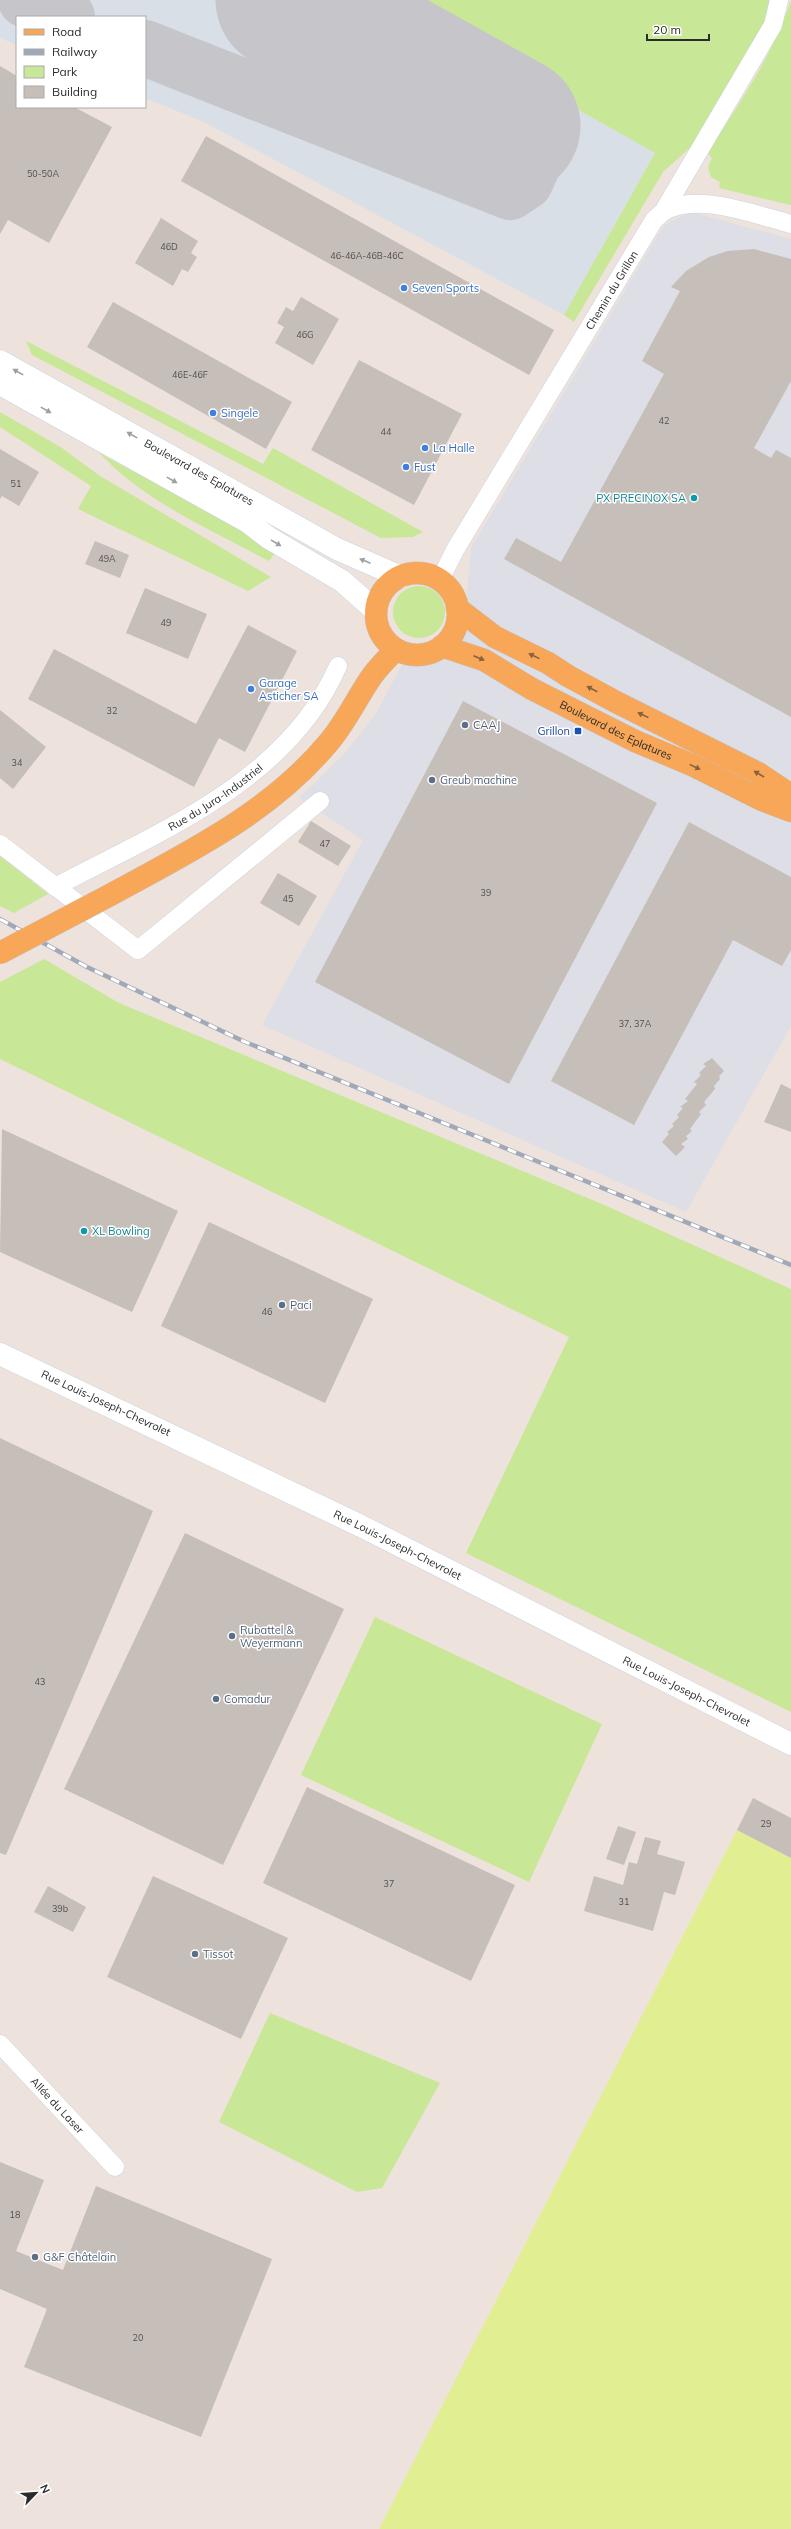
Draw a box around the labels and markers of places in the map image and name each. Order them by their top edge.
place label: Seven Sports [412,281,479,295]
marker: Seven Sports [399,283,409,293]
place label: Singele [221,406,258,420]
marker: Singele [208,408,218,418]
place label: La Halle [433,441,475,455]
marker: La Halle [420,443,430,453]
place label: Fust [414,460,436,474]
marker: Fust [401,462,411,472]
place label: PX PRECINOX SA [596,491,686,505]
marker: PX PRECINOX SA [689,493,699,503]
place label: Garage Asticher SA [259,676,319,703]
marker: Garage Asticher SA [246,684,256,694]
place label: CAAJ [473,718,500,732]
marker: CAAJ [460,720,470,730]
place label: Grillon [537,724,570,738]
marker: Grillon [573,726,583,736]
place label: Greub machine [440,773,517,787]
marker: Greub machine [427,775,437,785]
place label: XL Bowling [92,1224,150,1238]
marker: XL Bowling [79,1226,89,1236]
place label: Paci [290,1298,312,1312]
marker: Paci [277,1300,287,1310]
place label: Rubattel & Weyermann [240,1623,302,1650]
marker: Rubattel & Weyermann [227,1631,237,1641]
place label: Comadur [224,1692,271,1706]
marker: Comadur [211,1694,221,1704]
place label: Tissot [203,1947,233,1961]
marker: Tissot [190,1949,200,1959]
place label: G&F Châtelain [43,2250,116,2264]
marker: G&F Châtelain [30,2252,40,2262]

